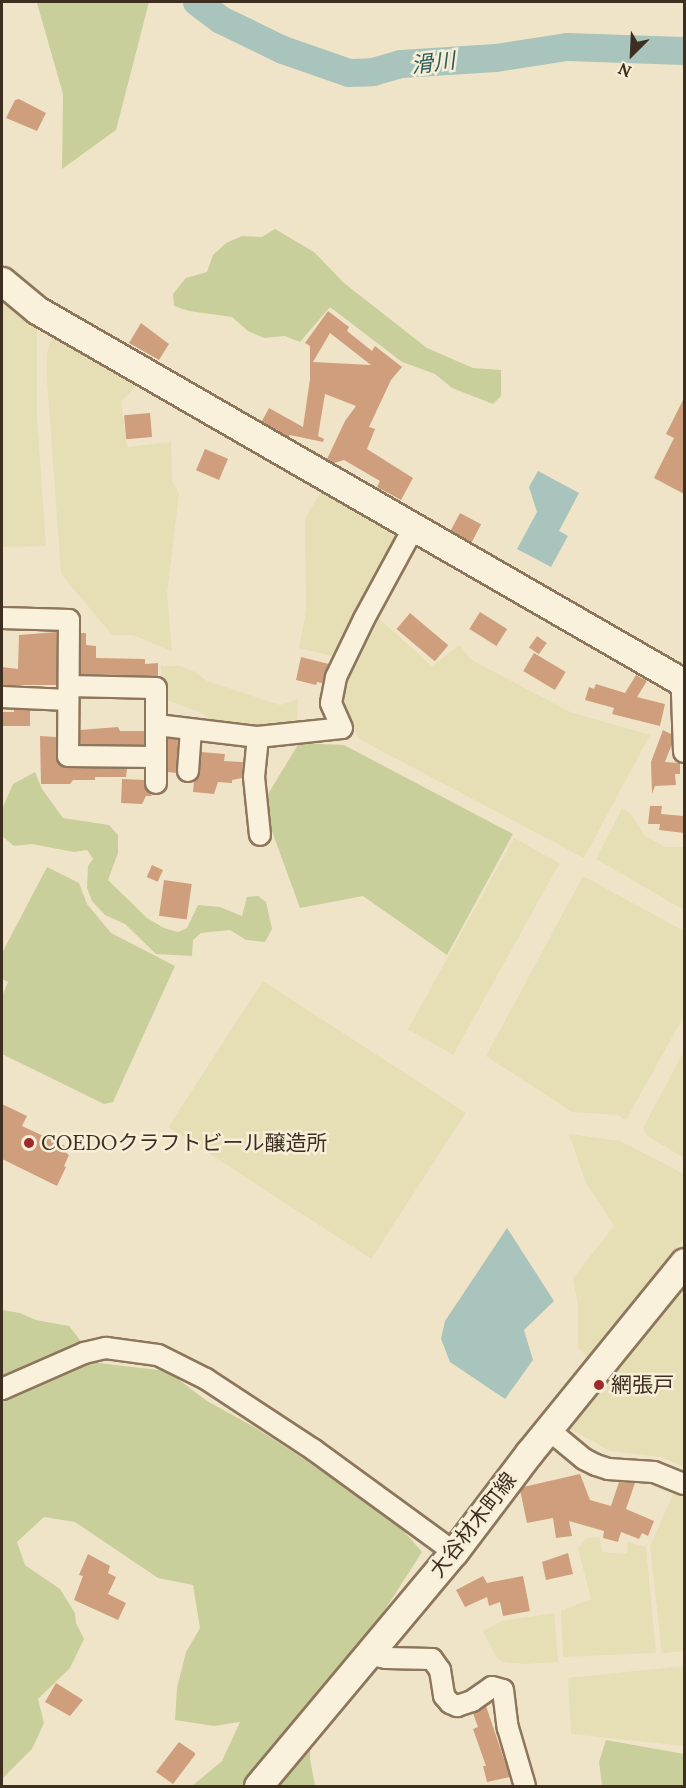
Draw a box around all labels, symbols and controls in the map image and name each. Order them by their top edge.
north arrow [602,24,662,84]
water label: 滑川 [410,47,456,79]
text: N [615,59,634,82]
place label: COEDOクラフトビール醸造所 [41,1130,328,1156]
marker: COEDOクラフトビール醸造所 [22,1136,36,1150]
place label: 網張戸 [611,1372,674,1398]
marker: 網張戸 [592,1378,606,1392]
street label: 大谷材木町線 [424,1468,522,1582]

